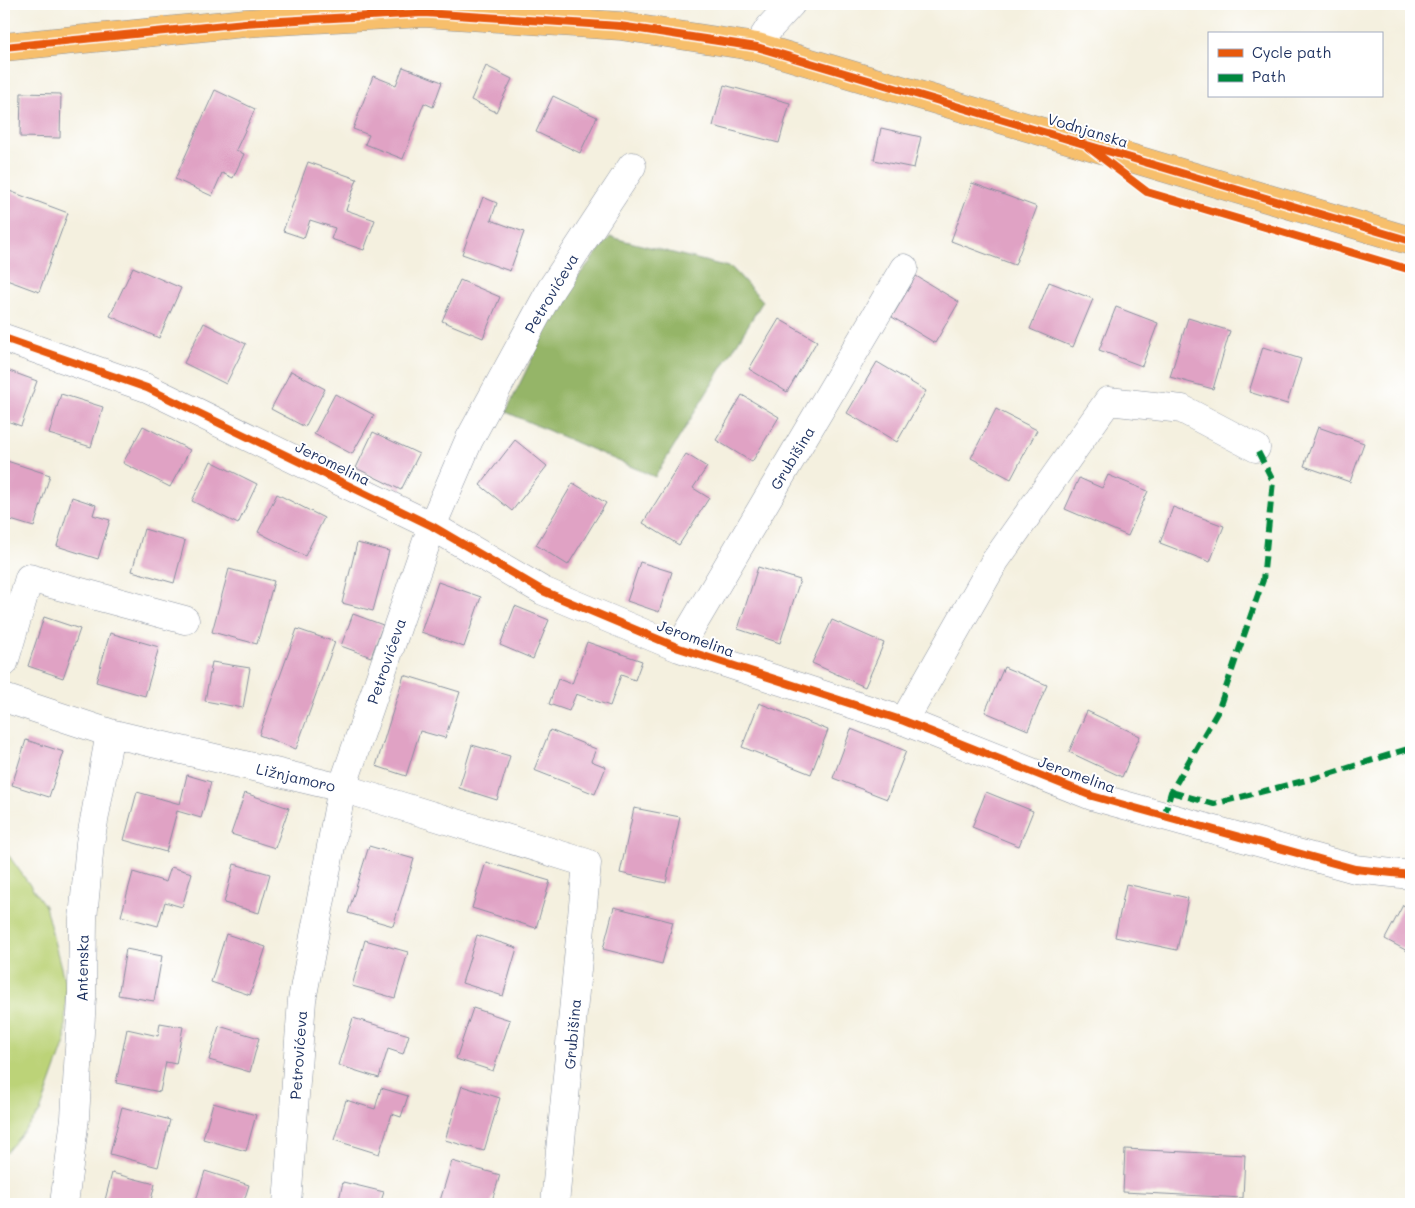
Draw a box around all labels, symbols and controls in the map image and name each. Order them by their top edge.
legend [1208,32,1382,98]
text: Cycle path [1252,42,1331,62]
text: Path [1252,66,1286,86]
street label: Vodnjanska [1045,108,1131,152]
street label: Petrovićeva [519,250,583,336]
street label: Grubišina [765,423,819,493]
street label: Jeromelina [292,436,374,490]
street label: Petrovićeva [362,615,410,707]
street label: Jeromelina [654,615,738,661]
street label: Jeromelina [1035,751,1119,797]
street label: Ližnjamoro [254,758,338,796]
street label: Antenska [71,934,93,1002]
street label: Grubišina [559,998,585,1070]
street label: Petrovićeva [285,1010,311,1100]

